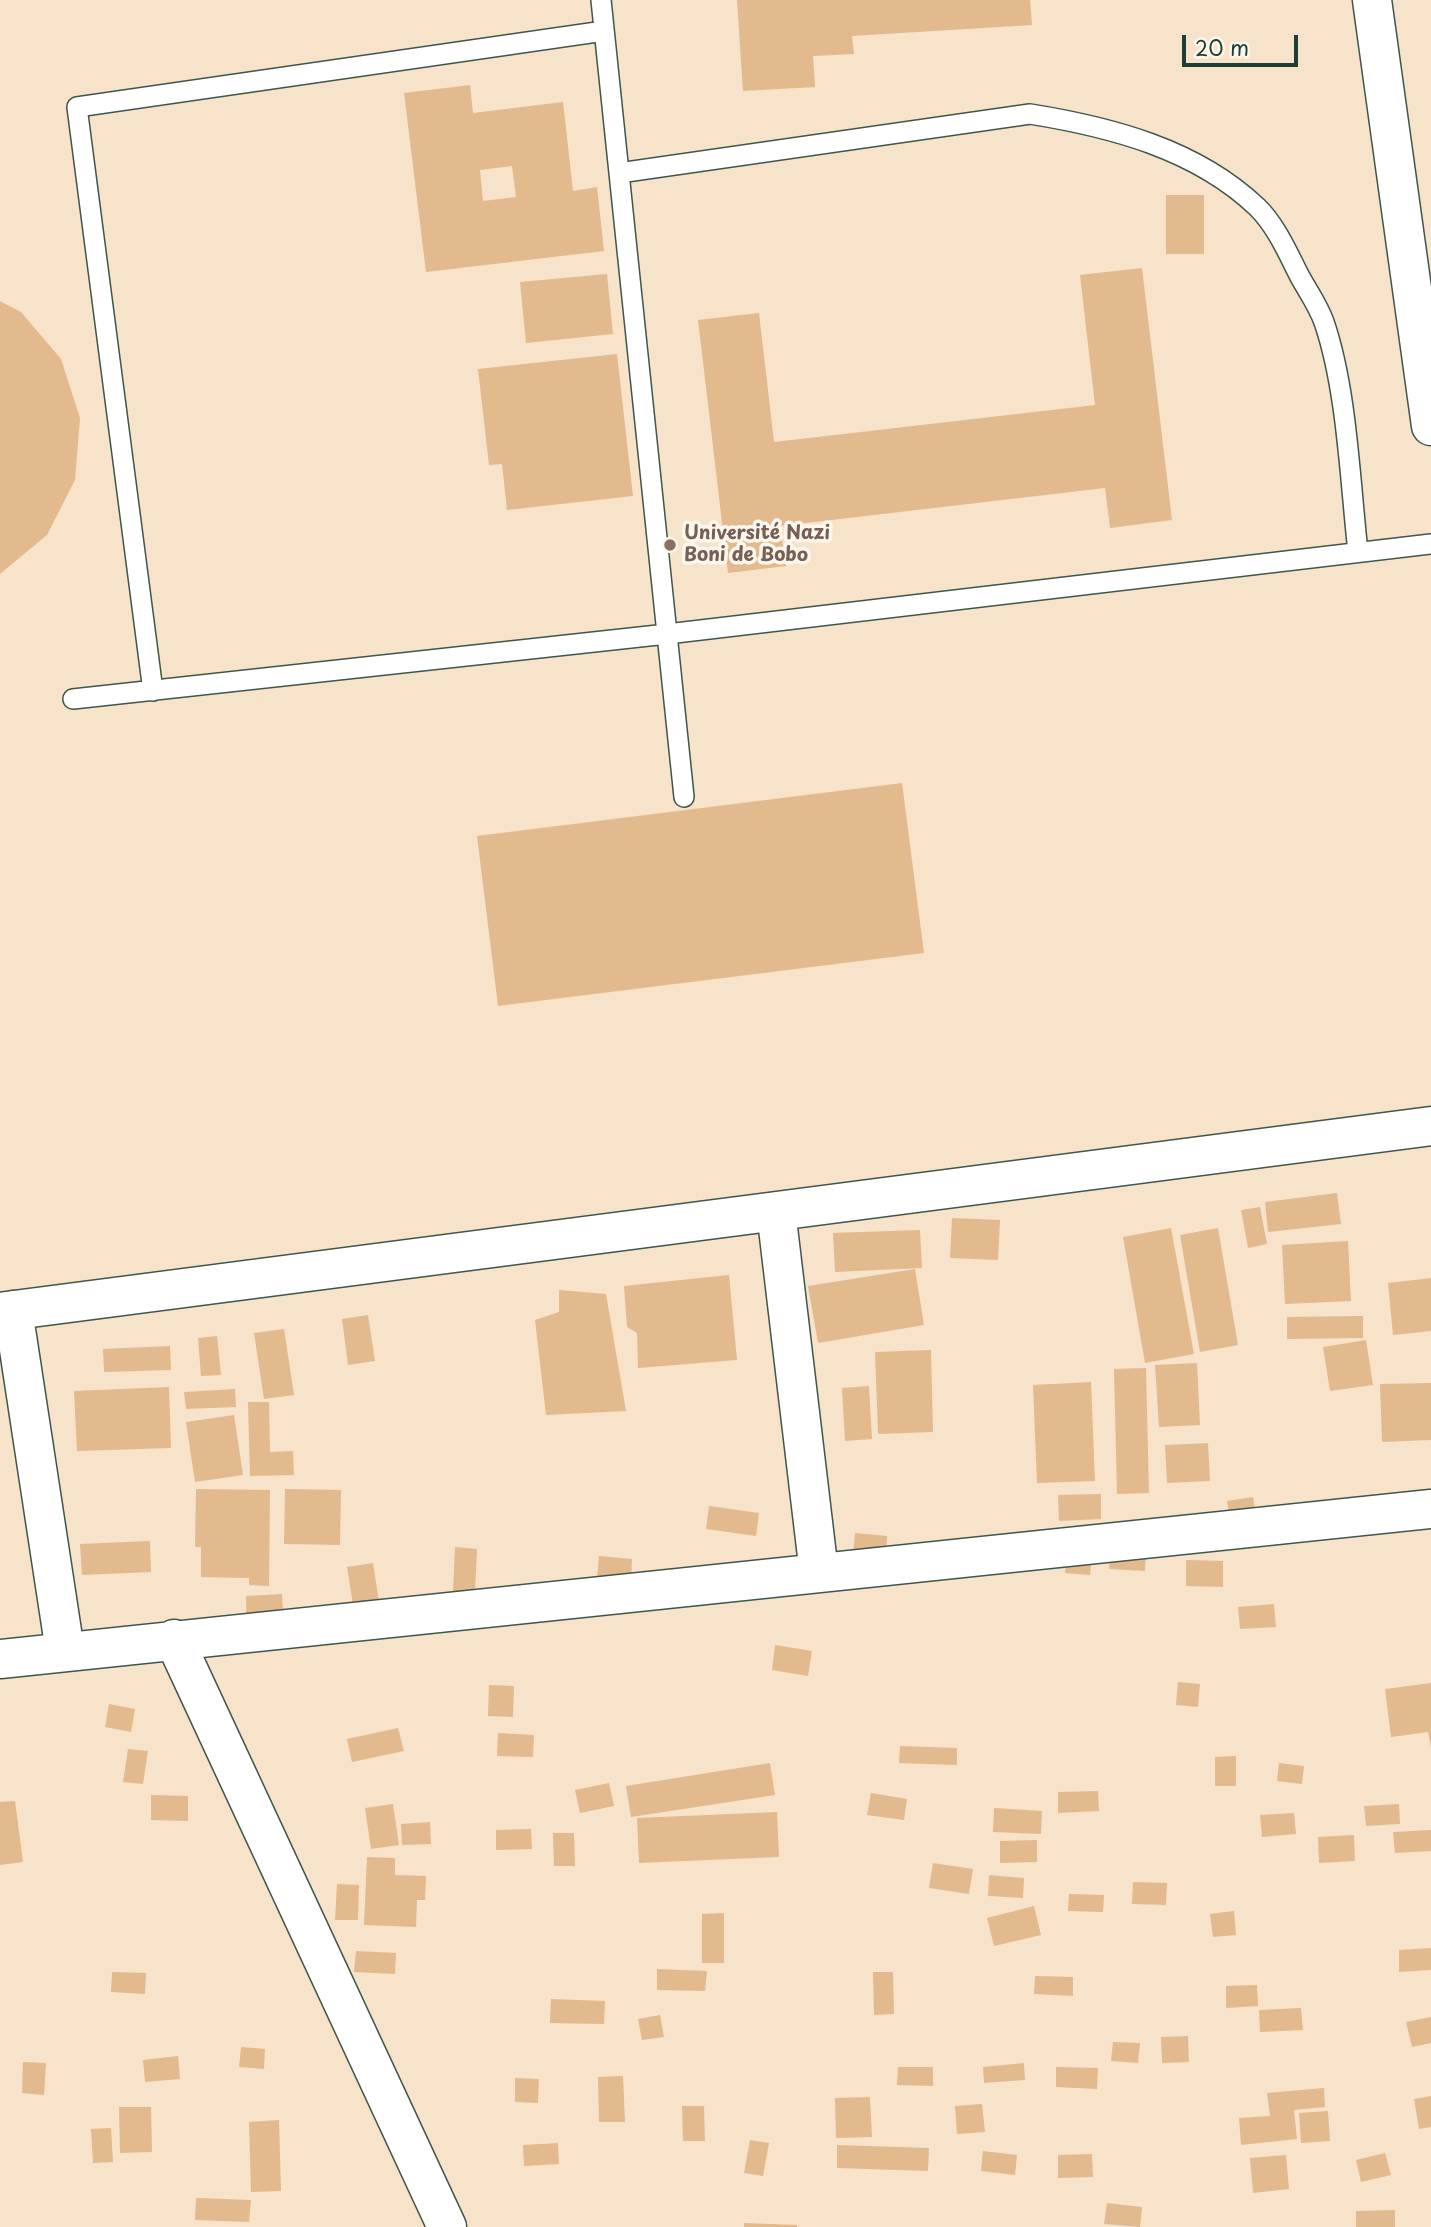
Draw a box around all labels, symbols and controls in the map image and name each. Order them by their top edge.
scale bar [1186,21,1302,65]
text: 20 m [1195,31,1249,63]
place label: Université Nazi Boni de Bobo [684,523,830,567]
marker: Université Nazi Boni de Bobo [662,537,678,553]

